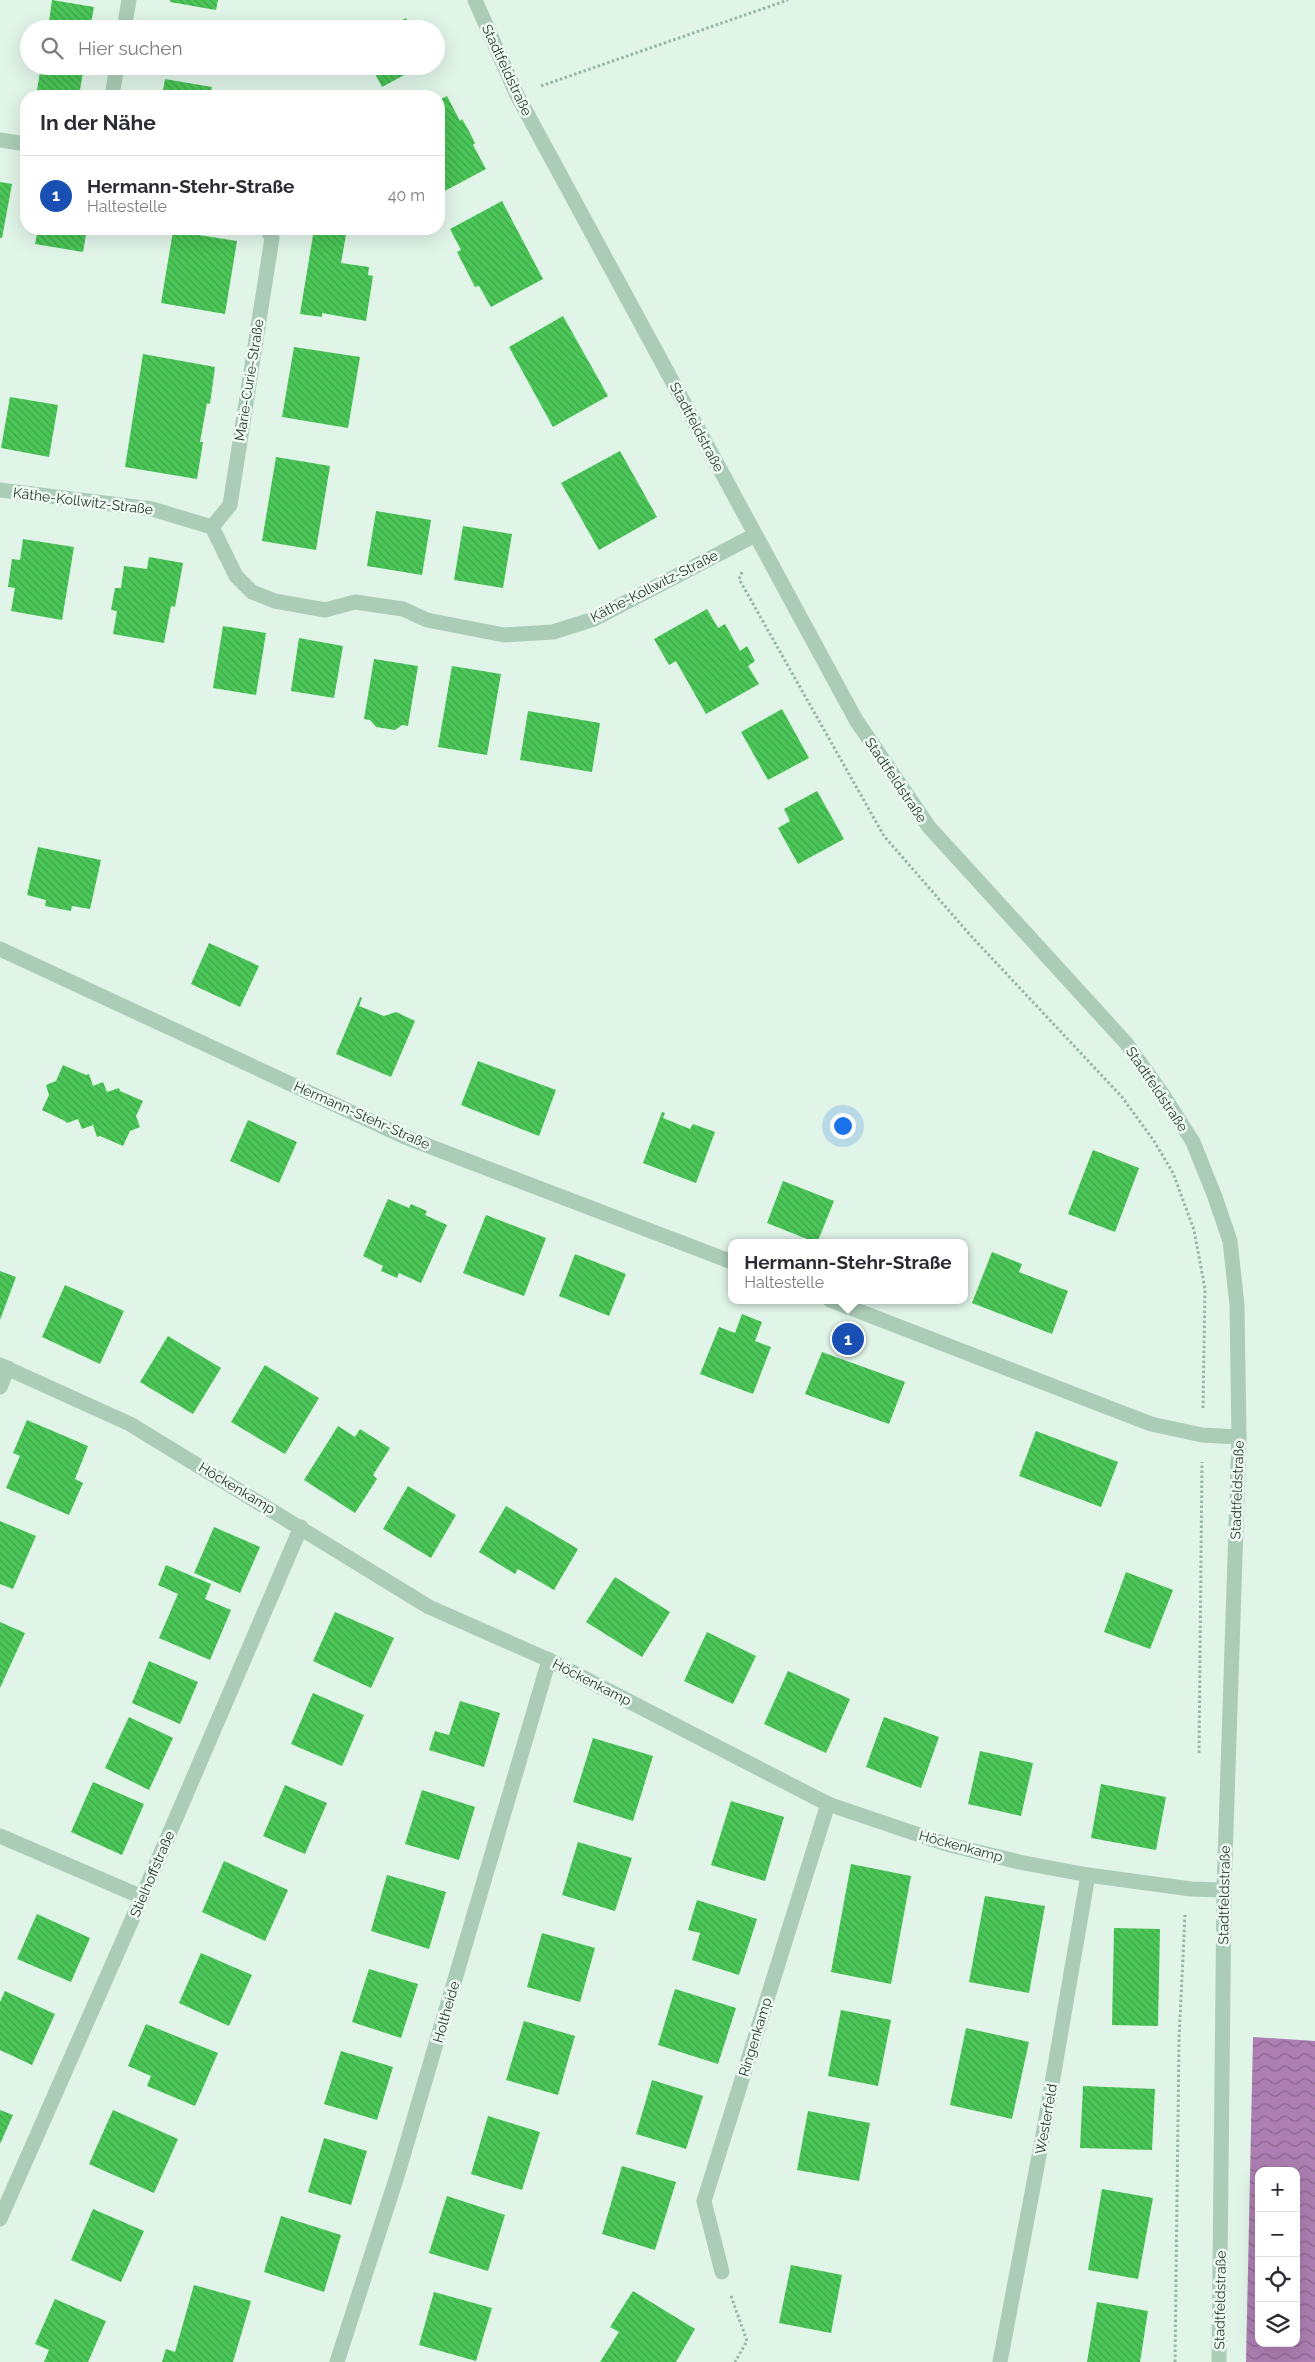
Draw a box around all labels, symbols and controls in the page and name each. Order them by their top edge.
search box [20,20,445,75]
street label: Stadtfeldstraße [479,22,535,118]
icon: search [38,34,66,62]
text: Hier suchen [78,37,183,59]
text: In der Nähe [40,110,156,135]
text: Hermann-Stehr-Straße [87,175,295,197]
text: 1 [52,186,60,205]
text: 40 m [388,186,425,205]
text: Haltestelle [87,197,167,216]
street label: Marie-Curie-Straße [231,318,267,442]
street label: Stadtfeldstraße [667,379,727,475]
street label: Käthe-Kollwitz-Straße [12,484,154,518]
street label: Käthe-Kollwitz-Straße [588,547,720,625]
street label: Stadtfeldstraße [862,734,930,826]
street label: Stadtfeldstraße [1123,1043,1191,1135]
street label: Hermann-Stehr-Straße [292,1078,432,1152]
your location [830,1113,856,1139]
popup [728,1239,968,1304]
text: Hermann-Stehr-Straße [744,1251,952,1273]
text: Haltestelle [744,1273,824,1292]
pin: 1 [832,1320,864,1358]
street label: Stadtfeldstraße [1227,1440,1247,1540]
street label: Höckenkamp [196,1459,278,1517]
street label: Höckenkamp [550,1655,634,1709]
street label: Höckenkamp [917,1827,1005,1865]
street label: Stielhoffstraße [127,1828,177,1920]
street label: Stadtfeldstraße [1215,1845,1233,1945]
street label: Holtheide [430,1979,462,2045]
street label: Ringenkamp [735,1995,775,2078]
street label: Westerfeld [1032,2082,1060,2156]
map controls [1255,2167,1300,2347]
button: + [1255,2167,1300,2212]
button: − [1255,2212,1300,2257]
street label: Stadtfeldstraße [1211,2250,1229,2350]
button: locate [1255,2257,1300,2302]
button: layers [1255,2302,1300,2347]

